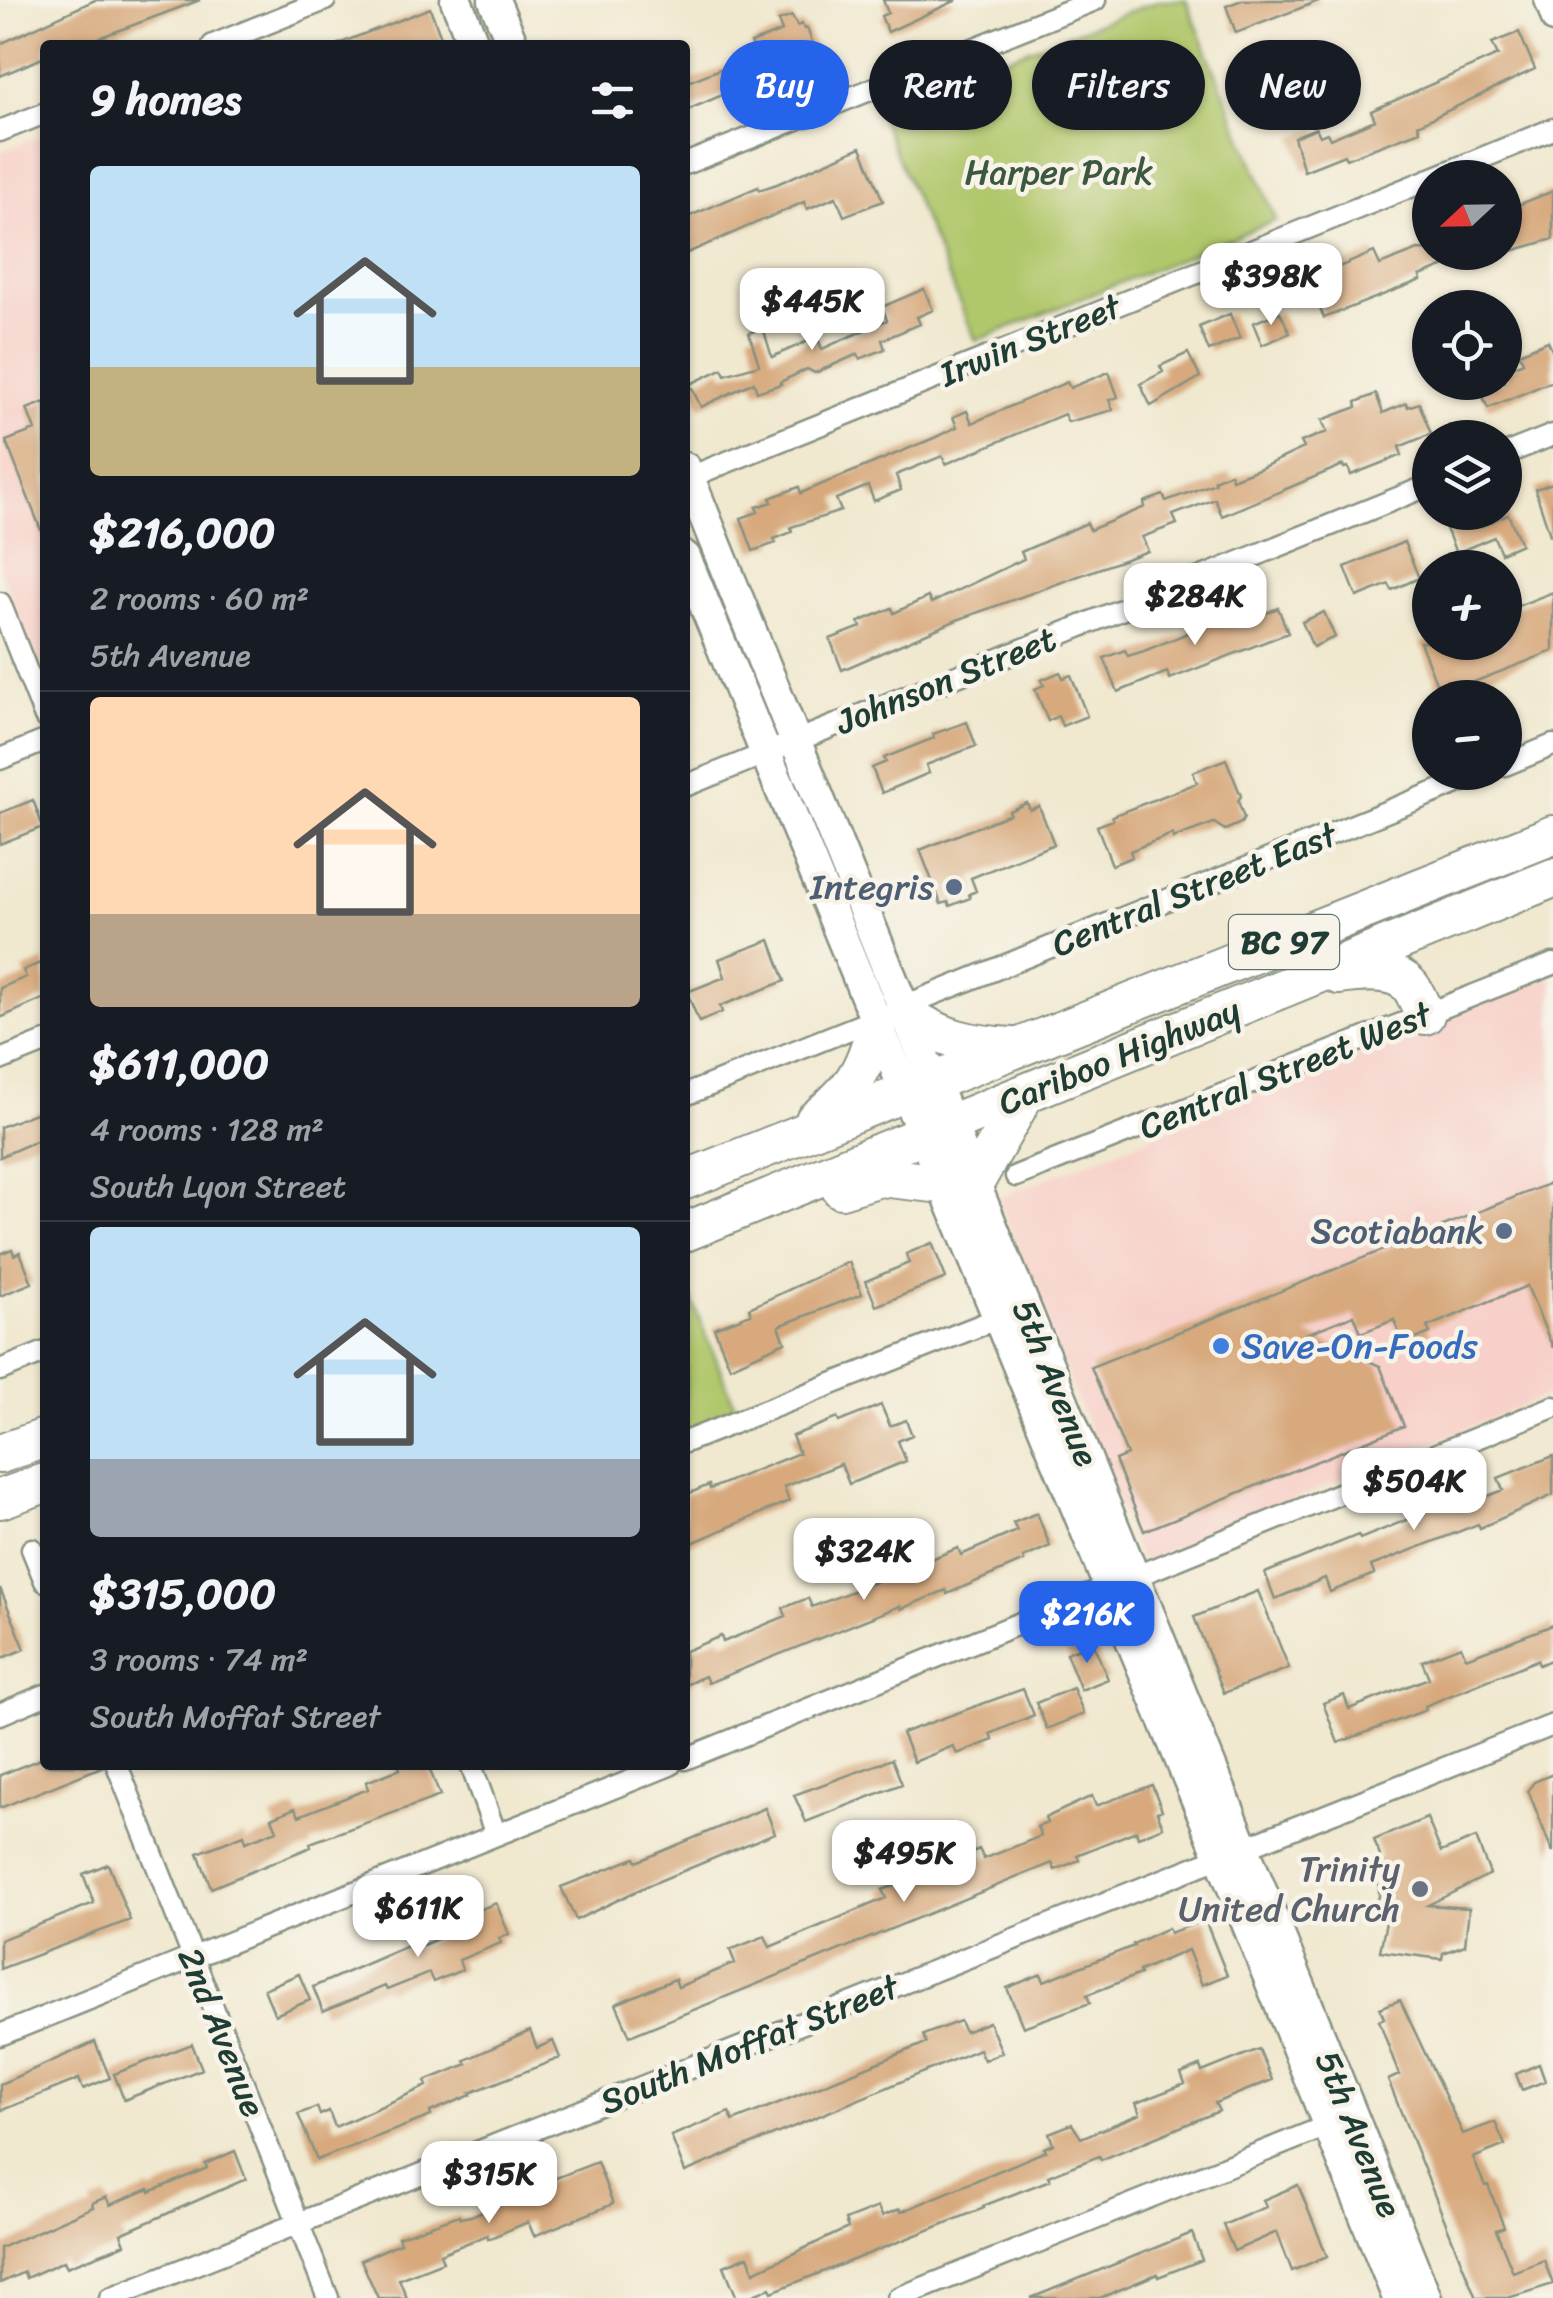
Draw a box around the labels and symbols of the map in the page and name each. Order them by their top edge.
park label: Harper Park [965,141,1154,203]
north arrow [1412,160,1522,270]
pin: $398K [1201,243,1341,328]
pin: $445K [742,268,882,353]
street label: Irwin Street [929,275,1132,405]
pin: $284K [1125,563,1265,648]
street label: Johnson Street [825,608,1066,753]
street label: Central Street East [1042,803,1348,975]
place label: Integris [809,856,934,918]
marker: Integris [943,876,965,898]
road number: BC 97 [1229,915,1339,969]
street label: Cariboo Highway [988,979,1250,1133]
street label: Central Street West [1129,982,1443,1157]
place label: Scotiabank [1311,1200,1484,1262]
marker: Scotiabank [1493,1220,1515,1242]
street label: 5th Avenue [994,1290,1118,1476]
place label: Save-On-Foods [1241,1315,1478,1377]
marker: Save-On-Foods [1210,1335,1232,1357]
pin: $504K [1344,1448,1484,1533]
pin: $324K [794,1518,934,1603]
pin: $216K [1017,1581,1157,1666]
pin: $495K [834,1820,974,1905]
place label: Trinity United Church [1178,1838,1401,1940]
pin: $611K [348,1875,488,1960]
marker: Trinity United Church [1409,1878,1431,1900]
street label: 2nd Avenue [160,1938,284,2126]
street label: South Moffat Street [590,1955,910,2132]
street label: 5th Avenue [1297,2041,1421,2227]
pin: $315K [419,2141,559,2226]

